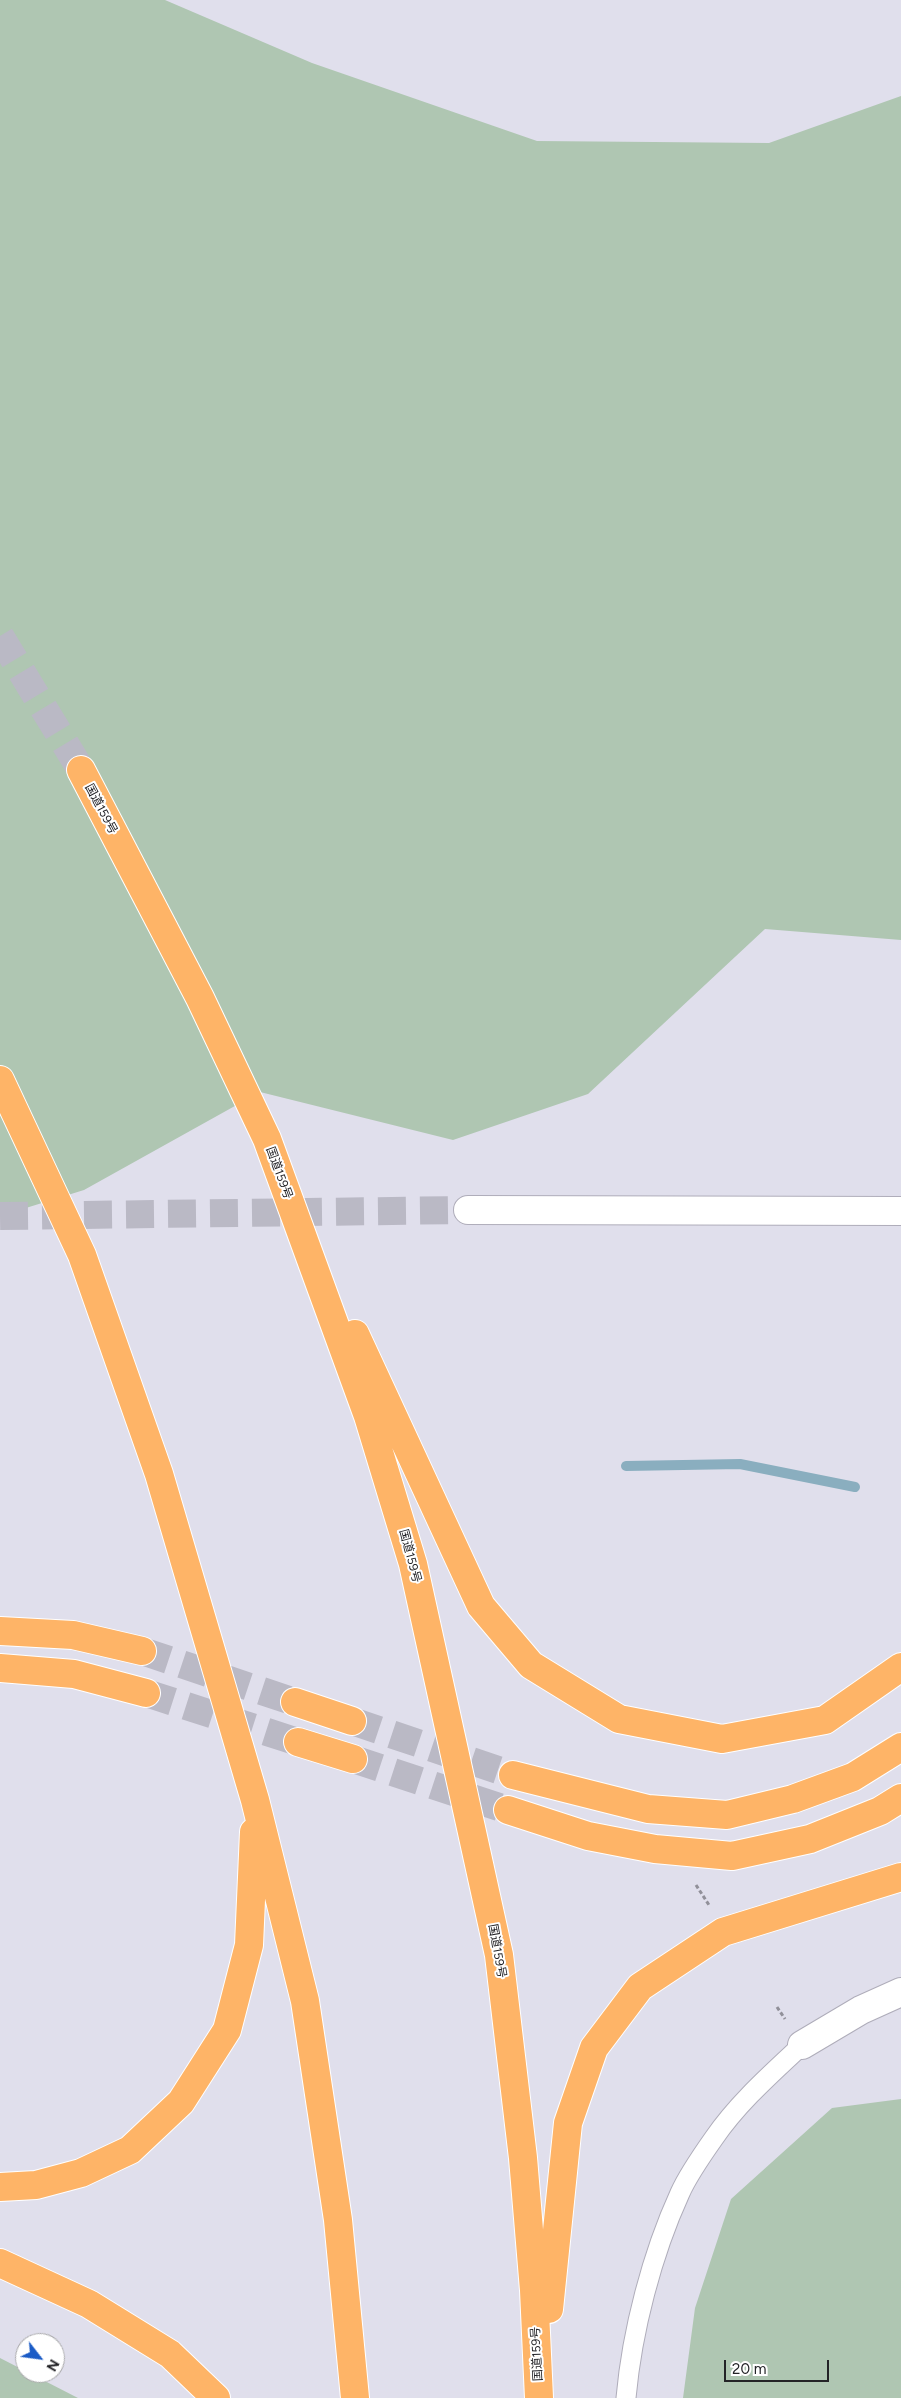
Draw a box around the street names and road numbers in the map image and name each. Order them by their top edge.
street label: 国道159号 [82,781,120,837]
street label: 国道159号 [263,1145,295,1201]
street label: 国道159号 [396,1528,424,1584]
street label: 国道159号 [485,1923,509,1979]
street label: 国道159号 [528,2326,546,2382]

